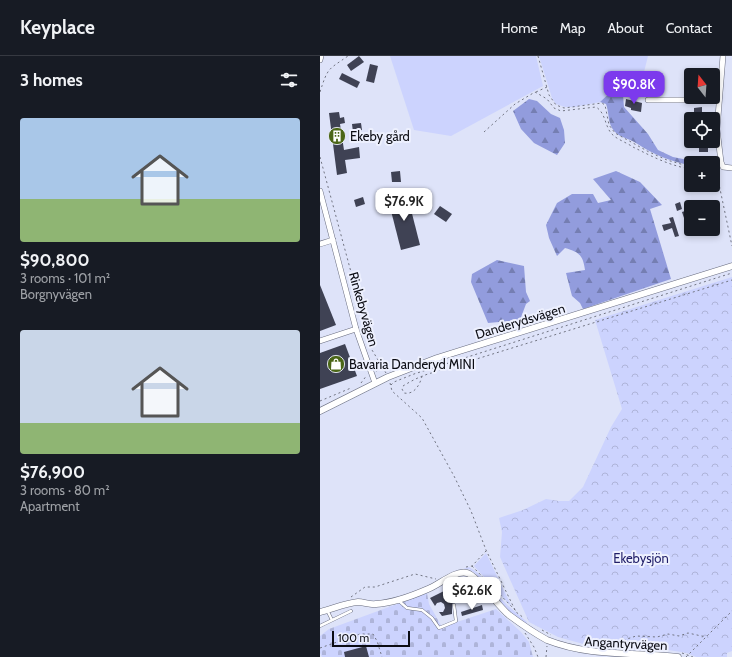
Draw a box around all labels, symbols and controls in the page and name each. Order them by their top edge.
text: Keyplace [20,16,95,39]
text: Home [501,19,538,37]
text: Map [560,19,585,37]
text: About [607,19,644,37]
text: Contact [666,19,712,37]
north arrow [684,68,720,104]
map controls [684,68,720,236]
icon: filters [278,69,300,91]
text: 3 homes [20,70,83,90]
pin: $90.8K [601,71,667,105]
text: $90.8K [613,76,655,92]
button: locate [684,112,720,148]
building icon: Ekeby gård [327,126,347,146]
place label: Ekeby gård [350,128,410,144]
icon: home [124,144,196,216]
button: + [684,156,720,192]
pin: $76.9K [371,188,437,222]
text: $76.9K [384,193,424,209]
button: − [684,200,720,236]
text: $90,800 [20,250,89,270]
text: 3 rooms · 101 m² [20,270,110,286]
street label: Rinkebyvägen [346,270,382,348]
text: Borgnyvägen [20,286,92,302]
street label: Danderydsvägen [473,300,567,342]
shop icon: Bavaria Danderyd MINI [326,354,346,374]
icon: home [124,356,196,428]
place label: Bavaria Danderyd MINI [349,356,475,372]
text: $76,900 [20,462,85,482]
text: 3 rooms · 80 m² [20,482,110,498]
text: Apartment [20,498,80,514]
park label: Ekebysjön [613,550,669,567]
pin: $62.6K [439,577,505,611]
text: $62.6K [452,582,492,598]
scale bar [332,629,410,648]
text: 100 m [338,631,369,645]
street label: Angantyrvägen [584,633,668,653]

